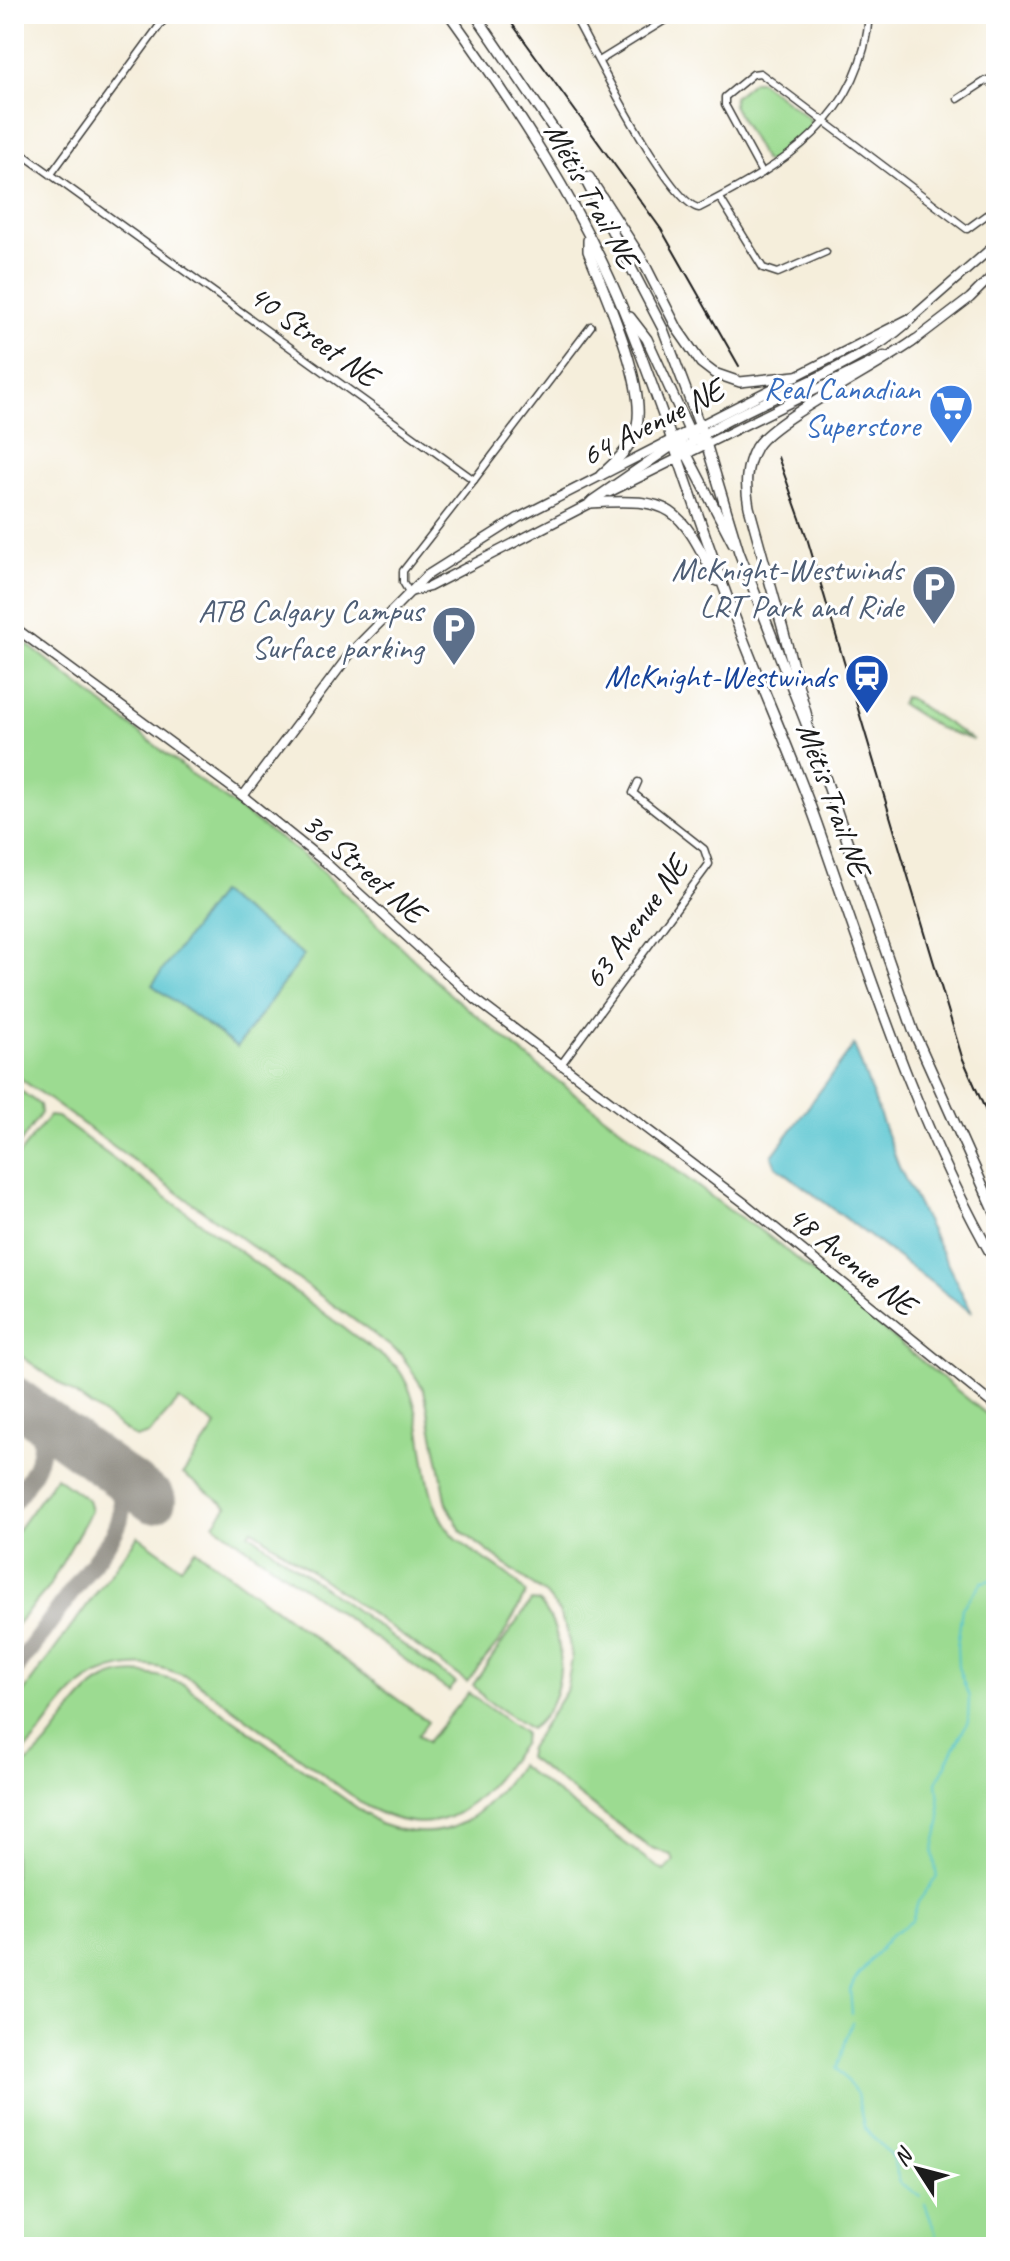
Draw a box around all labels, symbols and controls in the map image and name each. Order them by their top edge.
street label: Métis Trail NE [535,115,650,279]
street label: 40 Street NE [241,275,390,398]
street label: 64 Avenue NE [574,367,734,476]
place label: Real Canadian Superstore [764,368,923,446]
supermarket icon: Real Canadian Superstore [927,382,975,445]
place label: McKnight-Westwinds LRT Park and Ride [671,549,906,627]
parking icon: McKnight-Westwinds LRT Park and Ride [910,563,958,626]
place label: ATB Calgary Campus Surface parking [198,590,426,668]
parking icon: ATB Calgary Campus Surface parking [430,604,478,667]
station icon: McKnight-Westwinds [843,652,891,715]
place label: McKnight-Westwinds [604,656,839,697]
street label: Métis Trail NE [787,717,882,885]
street label: 36 Street NE [294,803,437,935]
street label: 63 Avenue NE [574,845,700,997]
street label: 48 Avenue NE [779,1196,928,1327]
north arrow [878,2129,958,2209]
text: N [887,2141,920,2172]

